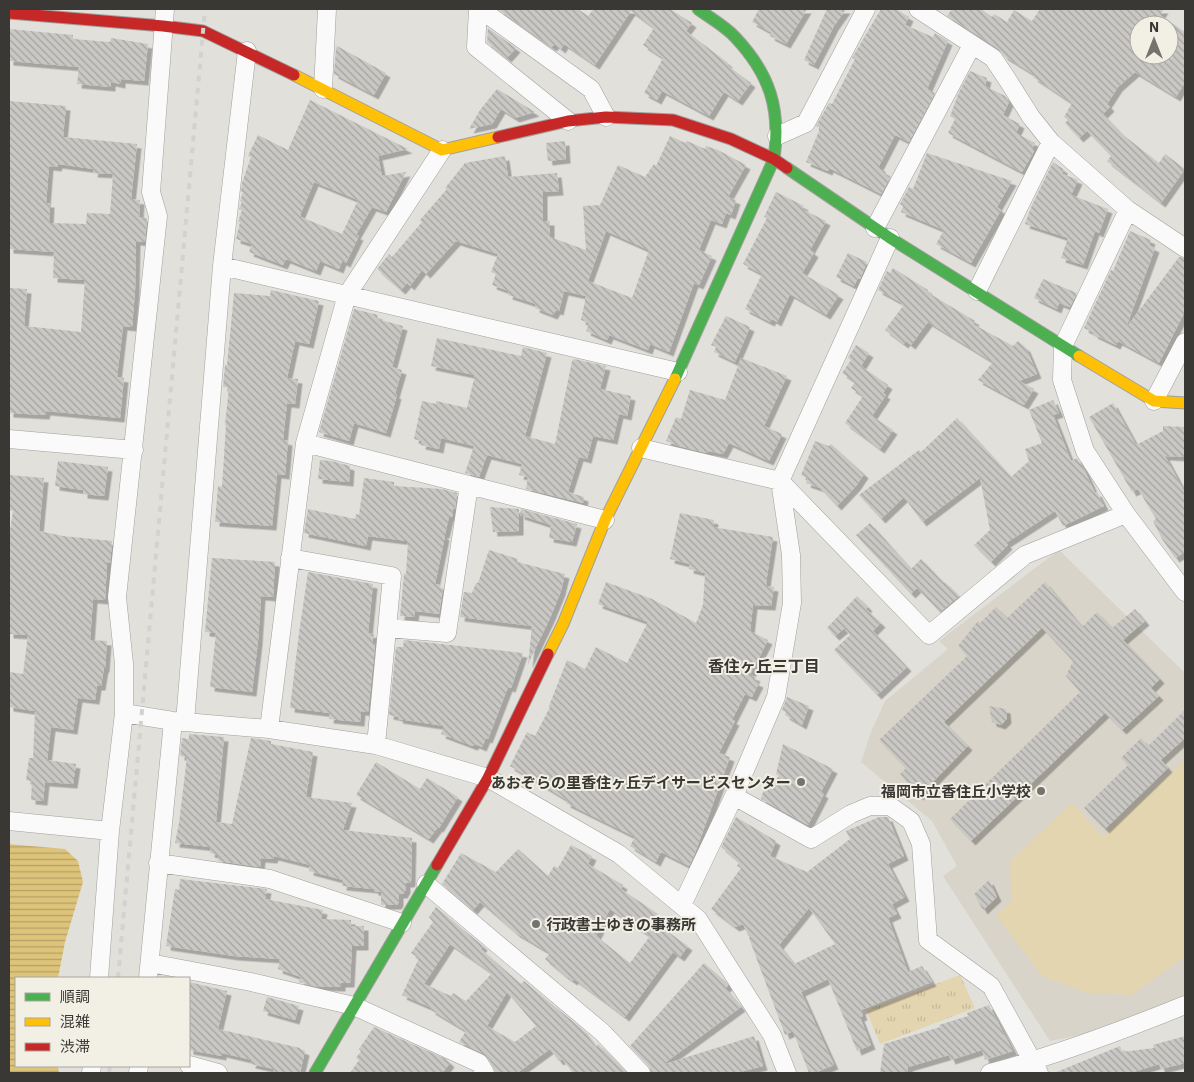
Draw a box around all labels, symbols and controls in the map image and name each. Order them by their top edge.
north arrow [1129,15,1179,65]
text: N [1149,18,1159,36]
district label: 香住ヶ丘三丁目 [708,656,820,676]
place label: あおぞらの里香住ヶ丘デイサービスセンター [491,773,791,792]
marker: あおぞらの里香住ヶ丘デイサービスセンター [795,776,807,788]
place label: 福岡市立香住丘小学校 [880,782,1031,801]
marker: 福岡市立香住丘小学校 [1035,785,1047,797]
place label: 行政書士ゆきの事務所 [546,915,696,934]
marker: 行政書士ゆきの事務所 [530,918,542,930]
legend [15,977,190,1067]
text: 順調 [60,987,90,1006]
text: 混雑 [60,1012,90,1031]
text: 渋滞 [60,1037,90,1056]

